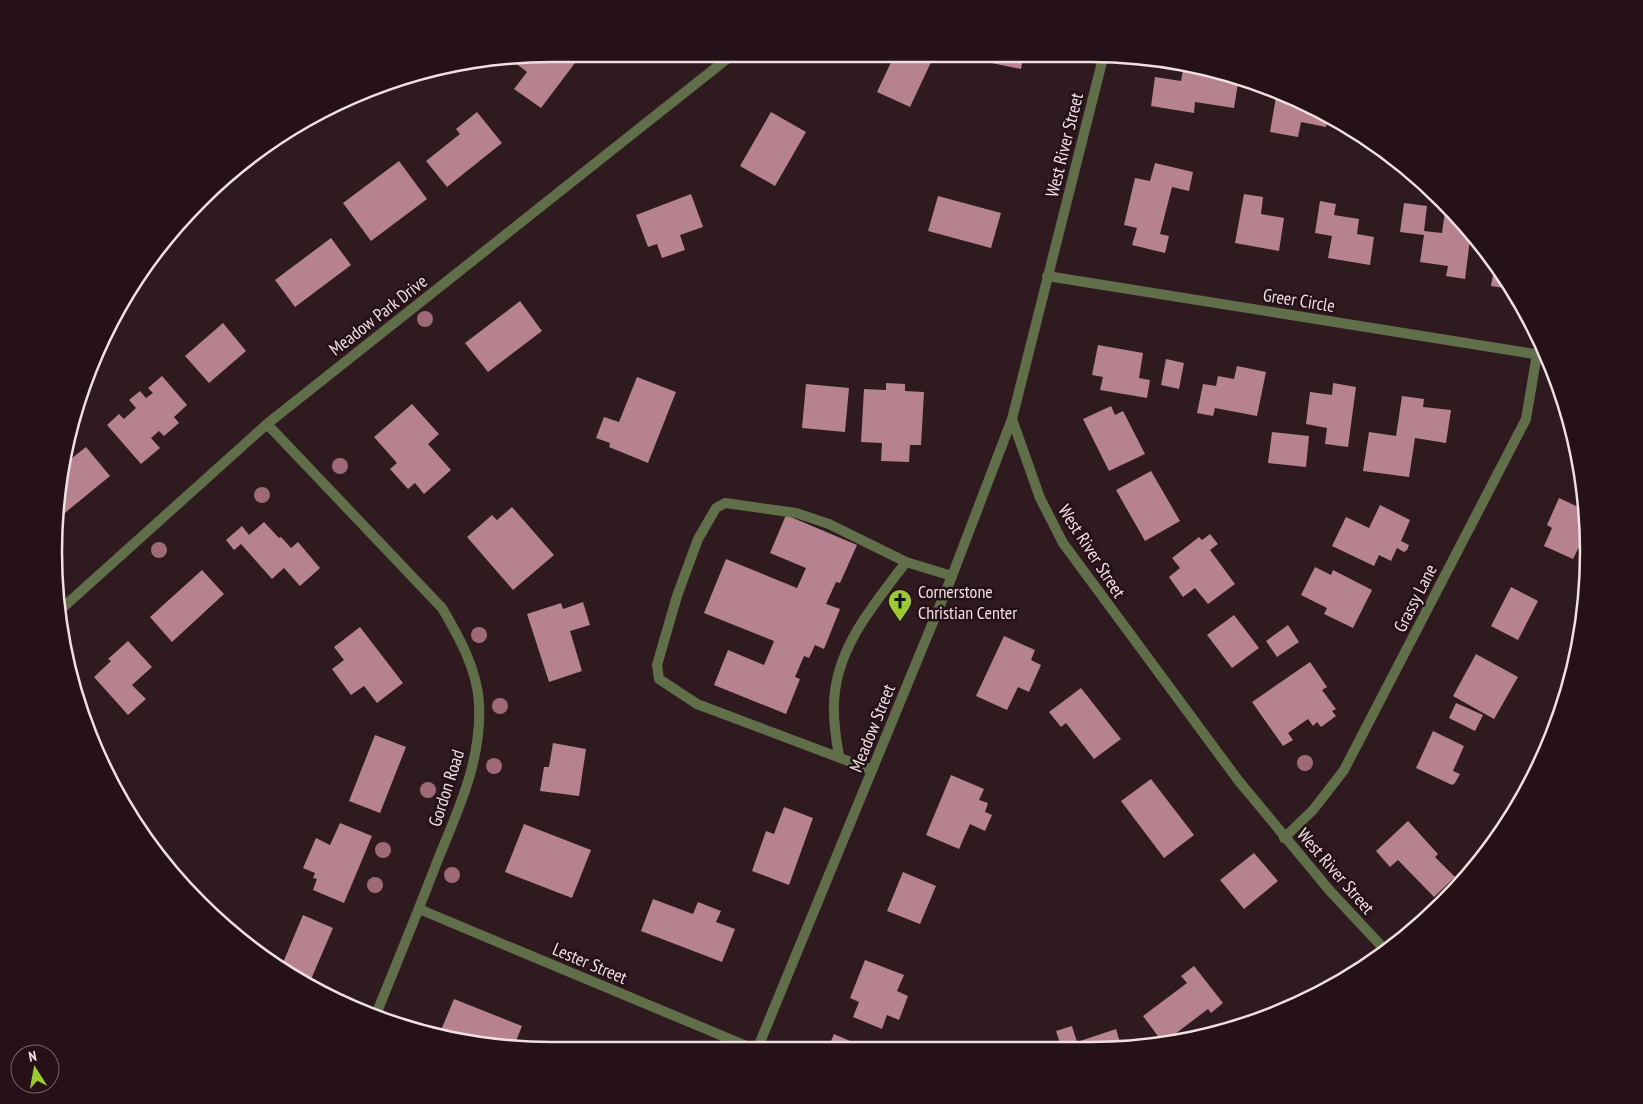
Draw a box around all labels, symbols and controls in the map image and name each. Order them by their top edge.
street label: West River Street [1040,90,1088,200]
street label: Meadow Park Drive [324,269,432,361]
street label: Greer Circle [1261,283,1337,317]
street label: West River Street [1053,500,1131,602]
street label: Grassy Lane [1388,560,1442,636]
place label: Cornerstone Christian Center [918,580,1017,624]
church icon: Cornerstone Christian Center [887,588,913,622]
street label: Meadow Street [844,681,900,775]
street label: Gordon Road [423,747,469,829]
street label: West River Street [1292,823,1380,919]
street label: Lester Street [549,937,631,989]
north arrow [10,1044,60,1094]
text: N [27,1047,38,1066]

